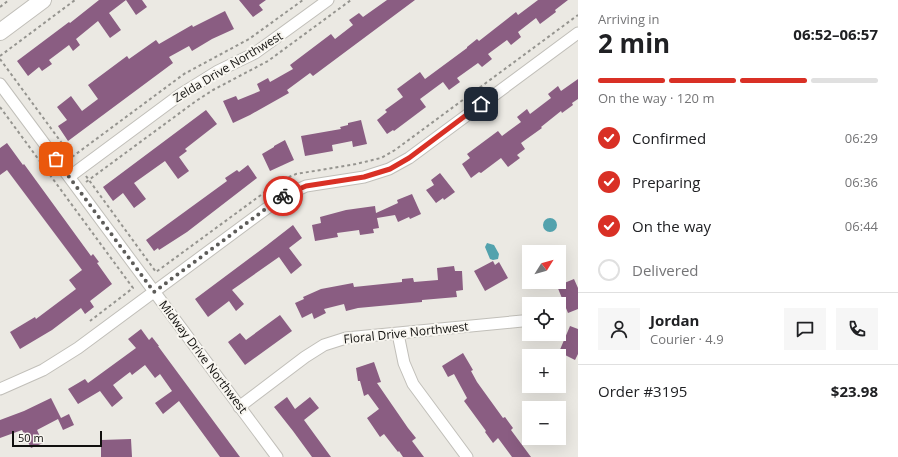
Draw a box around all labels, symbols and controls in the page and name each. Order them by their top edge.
text: Arriving in [598,10,660,28]
text: 06:52–06:57 [793,24,878,44]
text: 2 min [598,25,670,61]
street label: Zelda Drive Northwest [170,27,286,106]
pin [464,87,498,121]
text: On the way · 120 m [598,89,714,107]
icon: home [470,93,492,115]
icon: check [598,127,620,149]
text: Confirmed [632,128,706,148]
text: 06:29 [845,129,878,147]
pin [39,142,73,176]
icon: bag [45,148,67,170]
icon: check [598,171,620,193]
text: Preparing [632,172,700,192]
text: 06:36 [845,173,878,191]
courier [263,176,303,216]
icon: bike [272,185,294,207]
icon: check [598,215,620,237]
text: On the way [632,216,711,236]
text: 06:44 [845,217,878,235]
north arrow [522,245,566,289]
map controls [522,245,566,445]
text: Delivered [632,260,699,280]
street label: Midway Drive Northwest [155,297,252,417]
button: locate [522,297,566,341]
button: person [598,308,640,350]
button: chat [784,308,826,350]
button: phone [836,308,878,350]
text: Jordan [650,310,699,330]
street label: Floral Drive Northwest [343,317,469,348]
text: Courier · 4.9 [650,330,724,348]
button: + [522,349,566,393]
text: Order #3195 [598,381,687,401]
text: $23.98 [831,381,878,401]
button: − [522,401,566,445]
scale bar [12,429,102,448]
text: 50 m [18,430,44,445]

